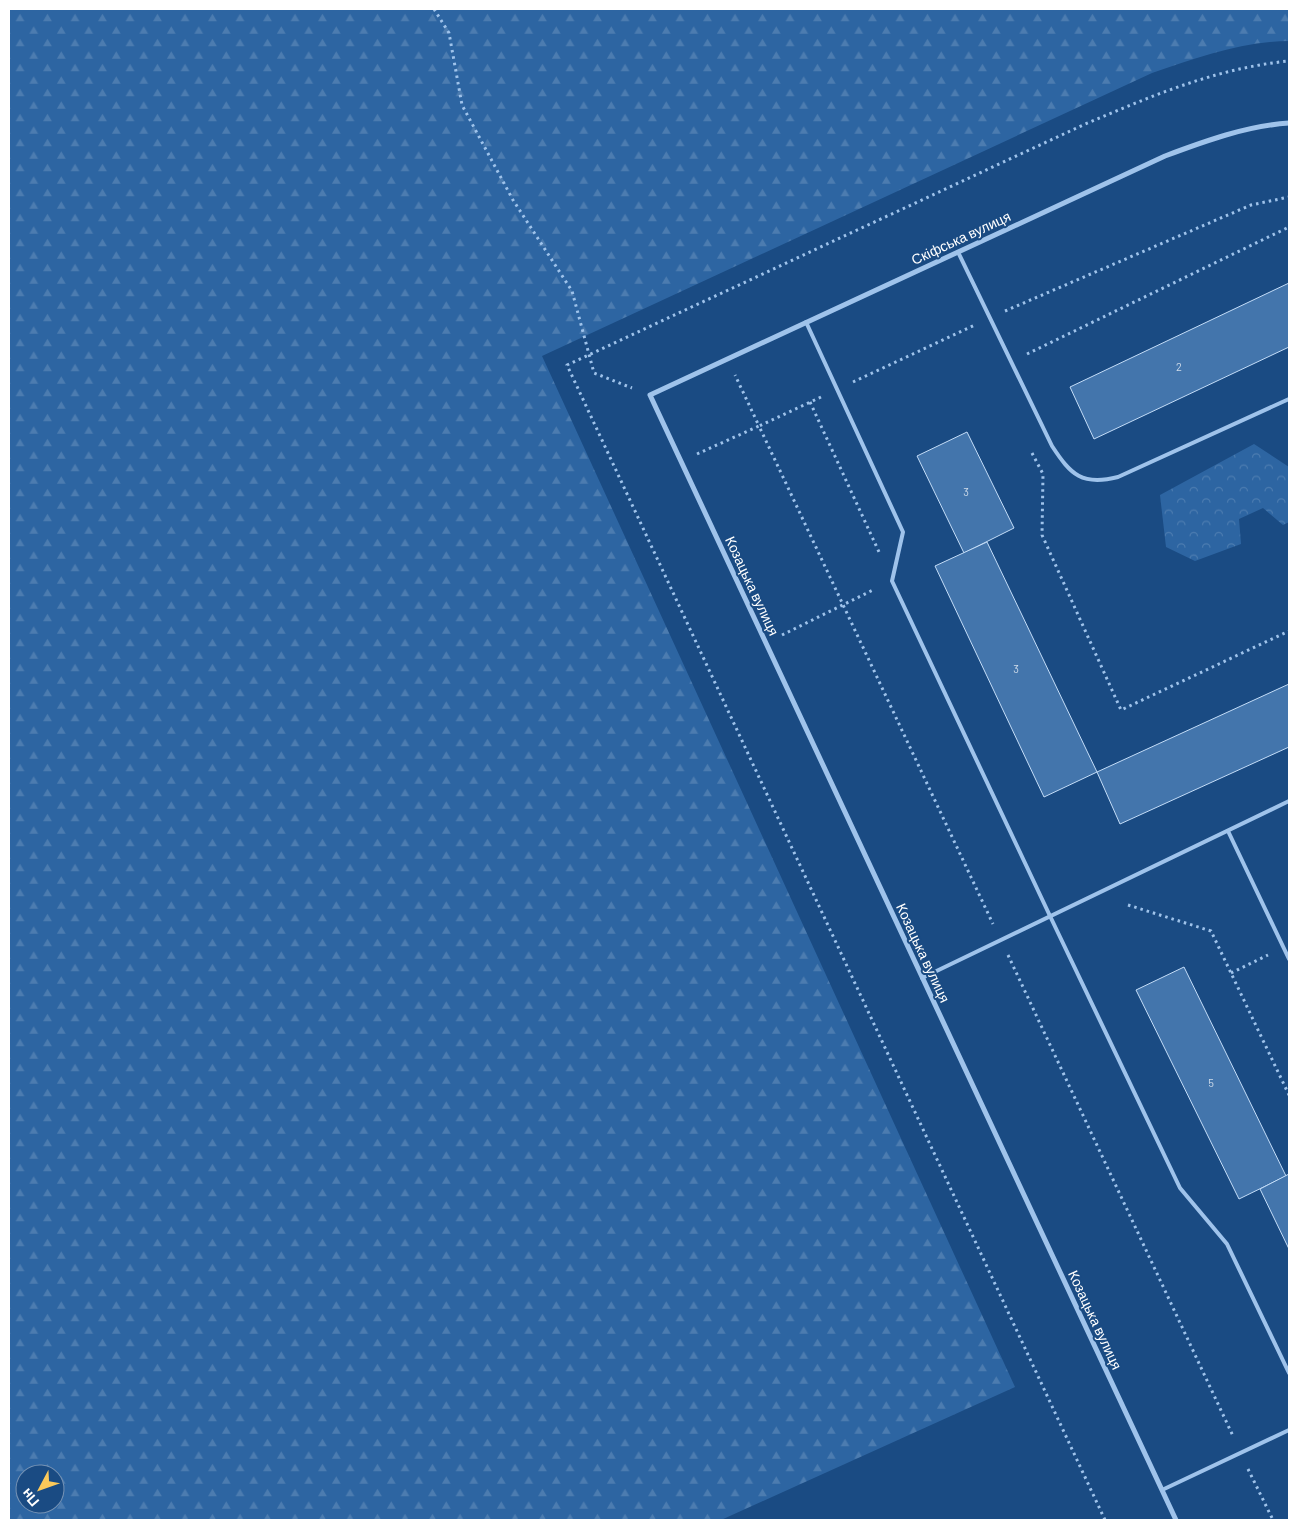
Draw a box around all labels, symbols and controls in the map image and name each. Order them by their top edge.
street label: Скіфська вулиця [908,207,1013,268]
house number: 2 [1176,360,1182,373]
house number: 3 [963,485,969,498]
street label: Козацька вулиця [722,533,783,638]
house number: 3 [1013,662,1019,675]
street label: Козацька вулиця [893,900,954,1005]
house number: 5 [1208,1076,1214,1089]
street label: Козацька вулиця [1065,1267,1126,1372]
north arrow [15,1464,65,1514]
text: Пн [17,1485,42,1510]

